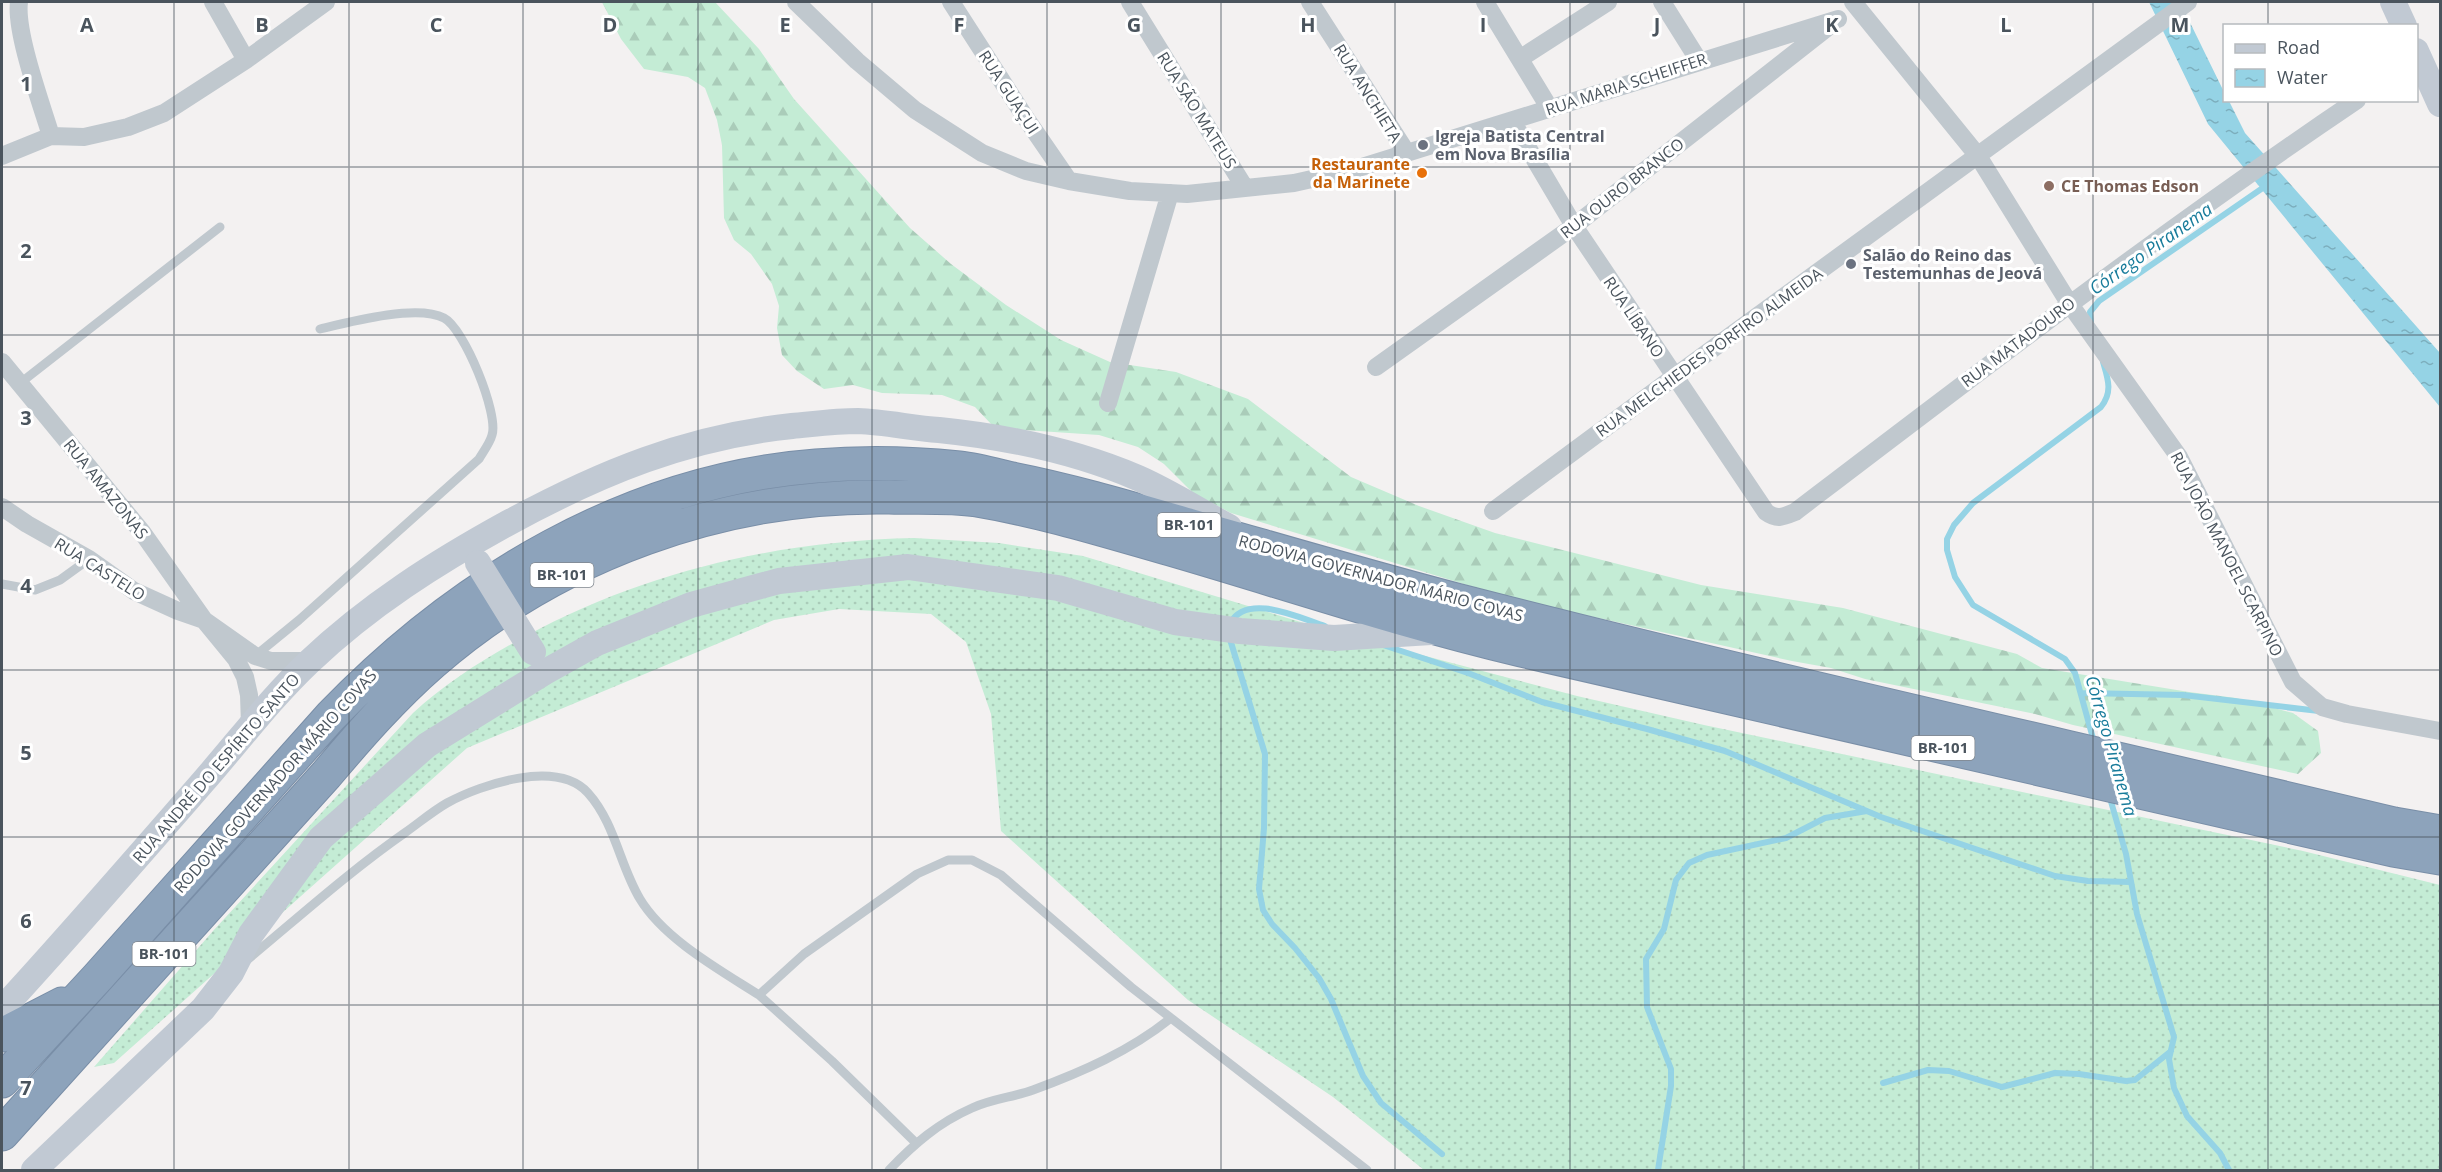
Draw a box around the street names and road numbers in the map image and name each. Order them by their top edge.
street label: RUA ANCHIETA [1329,40,1408,147]
street label: RUA GUAÇUI [974,46,1044,138]
street label: RUA SÃO MATEUS [1152,47,1242,173]
street label: RUA MARIA SCHEIFFER [1543,48,1710,120]
street label: RUA OURO BRANCO [1556,133,1688,243]
street label: RUA MELCHIEDES PORFIRO ALMEIDA [1591,262,1828,442]
street label: RUA LÍBANO [1599,272,1669,362]
street label: RUA MATADOURO [1957,292,2079,392]
street label: RUA AMAZONAS [59,434,153,544]
street label: RUA JOÃO MANOEL SCARPINO [2166,448,2288,660]
road number: BR-101 [1158,513,1220,537]
street label: RODOVIA GOVERNADOR MÁRIO COVAS [1236,529,1526,627]
street label: RUA CASTELO [50,532,150,606]
road number: BR-101 [530,563,594,587]
street label: RODOVIA GOVERNADOR MÁRIO COVAS [169,664,382,897]
street label: RUA ANDRÉ DO ESPÍRITO SANTO [128,669,304,867]
road number: BR-101 [1912,736,1974,760]
road number: BR-101 [132,942,195,966]

